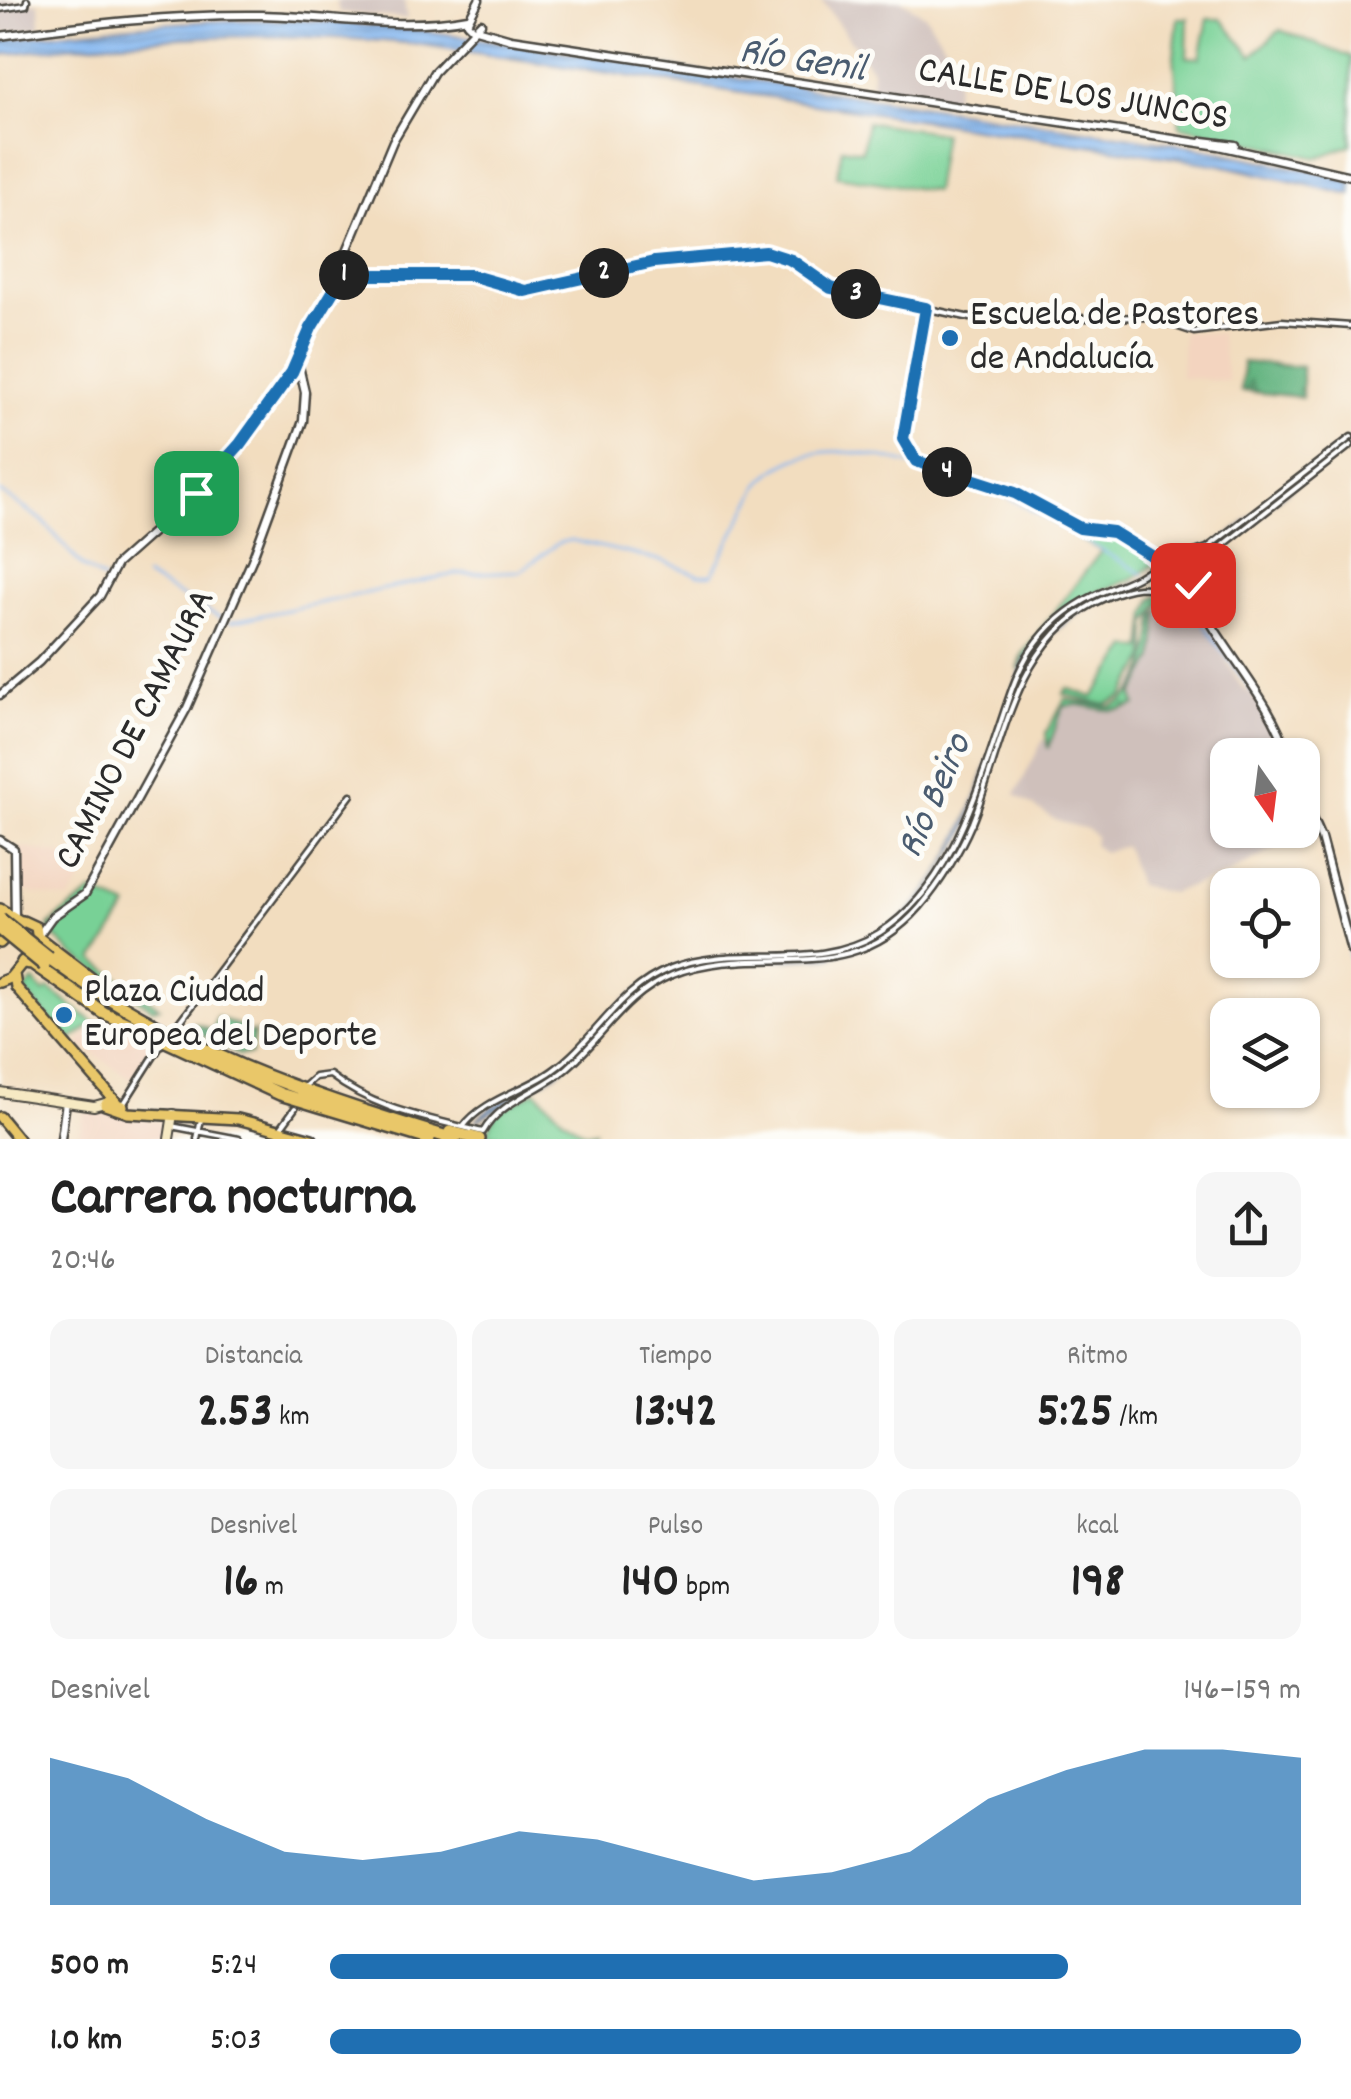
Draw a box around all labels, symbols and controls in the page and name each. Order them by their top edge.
water label: Río Genil [735,25,873,102]
street label: CALLE DE LOS JUNCOS [914,44,1232,148]
pin: 2 [579,248,629,298]
pin: 1 [319,250,369,300]
text: 2 [598,253,610,293]
text: 1 [341,255,347,295]
pin: 3 [831,269,881,319]
text: 3 [850,274,862,314]
place label: Escuela de Pastores de Andalucía [970,289,1259,388]
marker: Escuela de Pastores de Andalucía [939,327,961,349]
pin: 4 [922,447,972,497]
pin [154,451,239,536]
text: 4 [941,452,953,492]
icon: arrive [169,466,224,521]
pin [1151,543,1236,628]
icon: check [1166,558,1221,613]
street label: CAMINO DE CAMAURA [42,580,232,880]
water label: Río Beiro [884,724,990,868]
north arrow [1210,738,1320,848]
map controls [1210,738,1320,1108]
button: locate [1210,868,1320,978]
place label: Plaza Ciudad Europea del Deporte [84,966,377,1065]
button: layers [1210,998,1320,1108]
marker: Plaza Ciudad Europea del Deporte [53,1004,75,1026]
text: Carrera nocturna [50,1162,414,1241]
button: share [1196,1172,1301,1277]
text: 20:46 [50,1239,116,1285]
text: Distancia [205,1338,302,1378]
text: Tiempo [639,1338,712,1378]
text: Ritmo [1067,1338,1128,1378]
text: 2.53 [197,1378,273,1450]
text: 13:42 [633,1378,718,1450]
text: 5:25 [1037,1378,1113,1450]
text: km [273,1399,310,1439]
text: /km [1113,1399,1158,1439]
text: Desnivel [210,1508,297,1548]
text: Pulso [648,1508,703,1548]
text: kcal [1076,1508,1119,1548]
text: 16 [223,1548,258,1620]
text: 140 [621,1548,680,1620]
text: 198 [1071,1548,1124,1620]
text: m [258,1569,284,1609]
text: bpm [680,1569,730,1609]
text: Desnivel [50,1669,150,1715]
text: 146–159 m [1183,1669,1301,1715]
text: 500 m [50,1944,129,1990]
text: 5:24 [210,1944,257,1990]
text: 1.0 km [50,2019,122,2065]
text: 5:03 [210,2019,262,2065]

